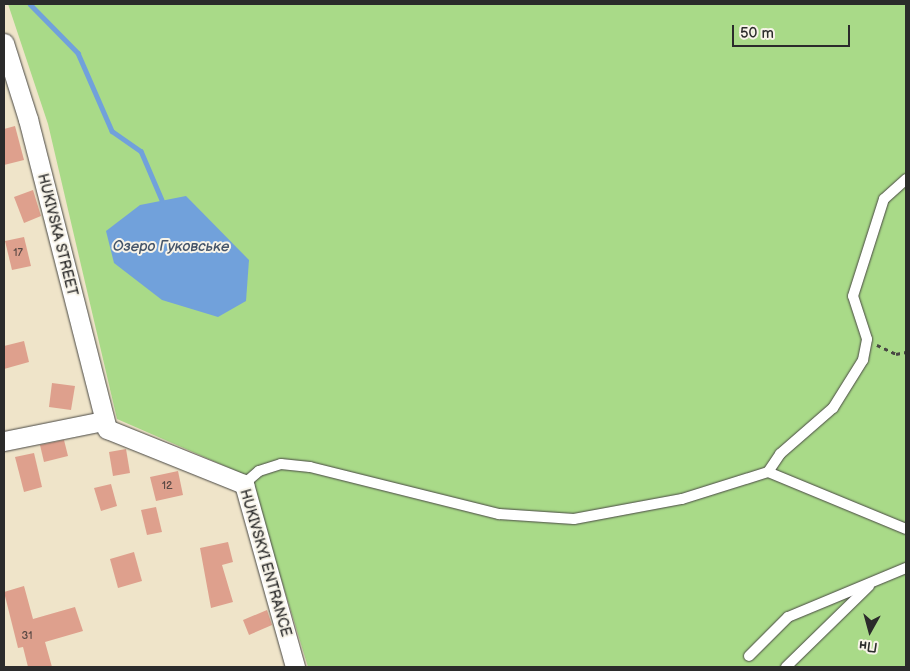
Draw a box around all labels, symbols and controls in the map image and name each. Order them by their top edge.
scale bar [735,15,852,47]
text: 50 m [740,24,774,43]
street label: HUKIVSKA STREET [34,172,80,298]
water label: Озеро Гуковське [113,238,229,256]
house number: 17 [13,246,23,260]
house number: 12 [162,479,172,493]
street label: HUKIVSKYI ENTRANCE [236,487,294,639]
north arrow [845,606,895,656]
house number: 31 [21,629,33,643]
text: Пн [858,637,878,656]

